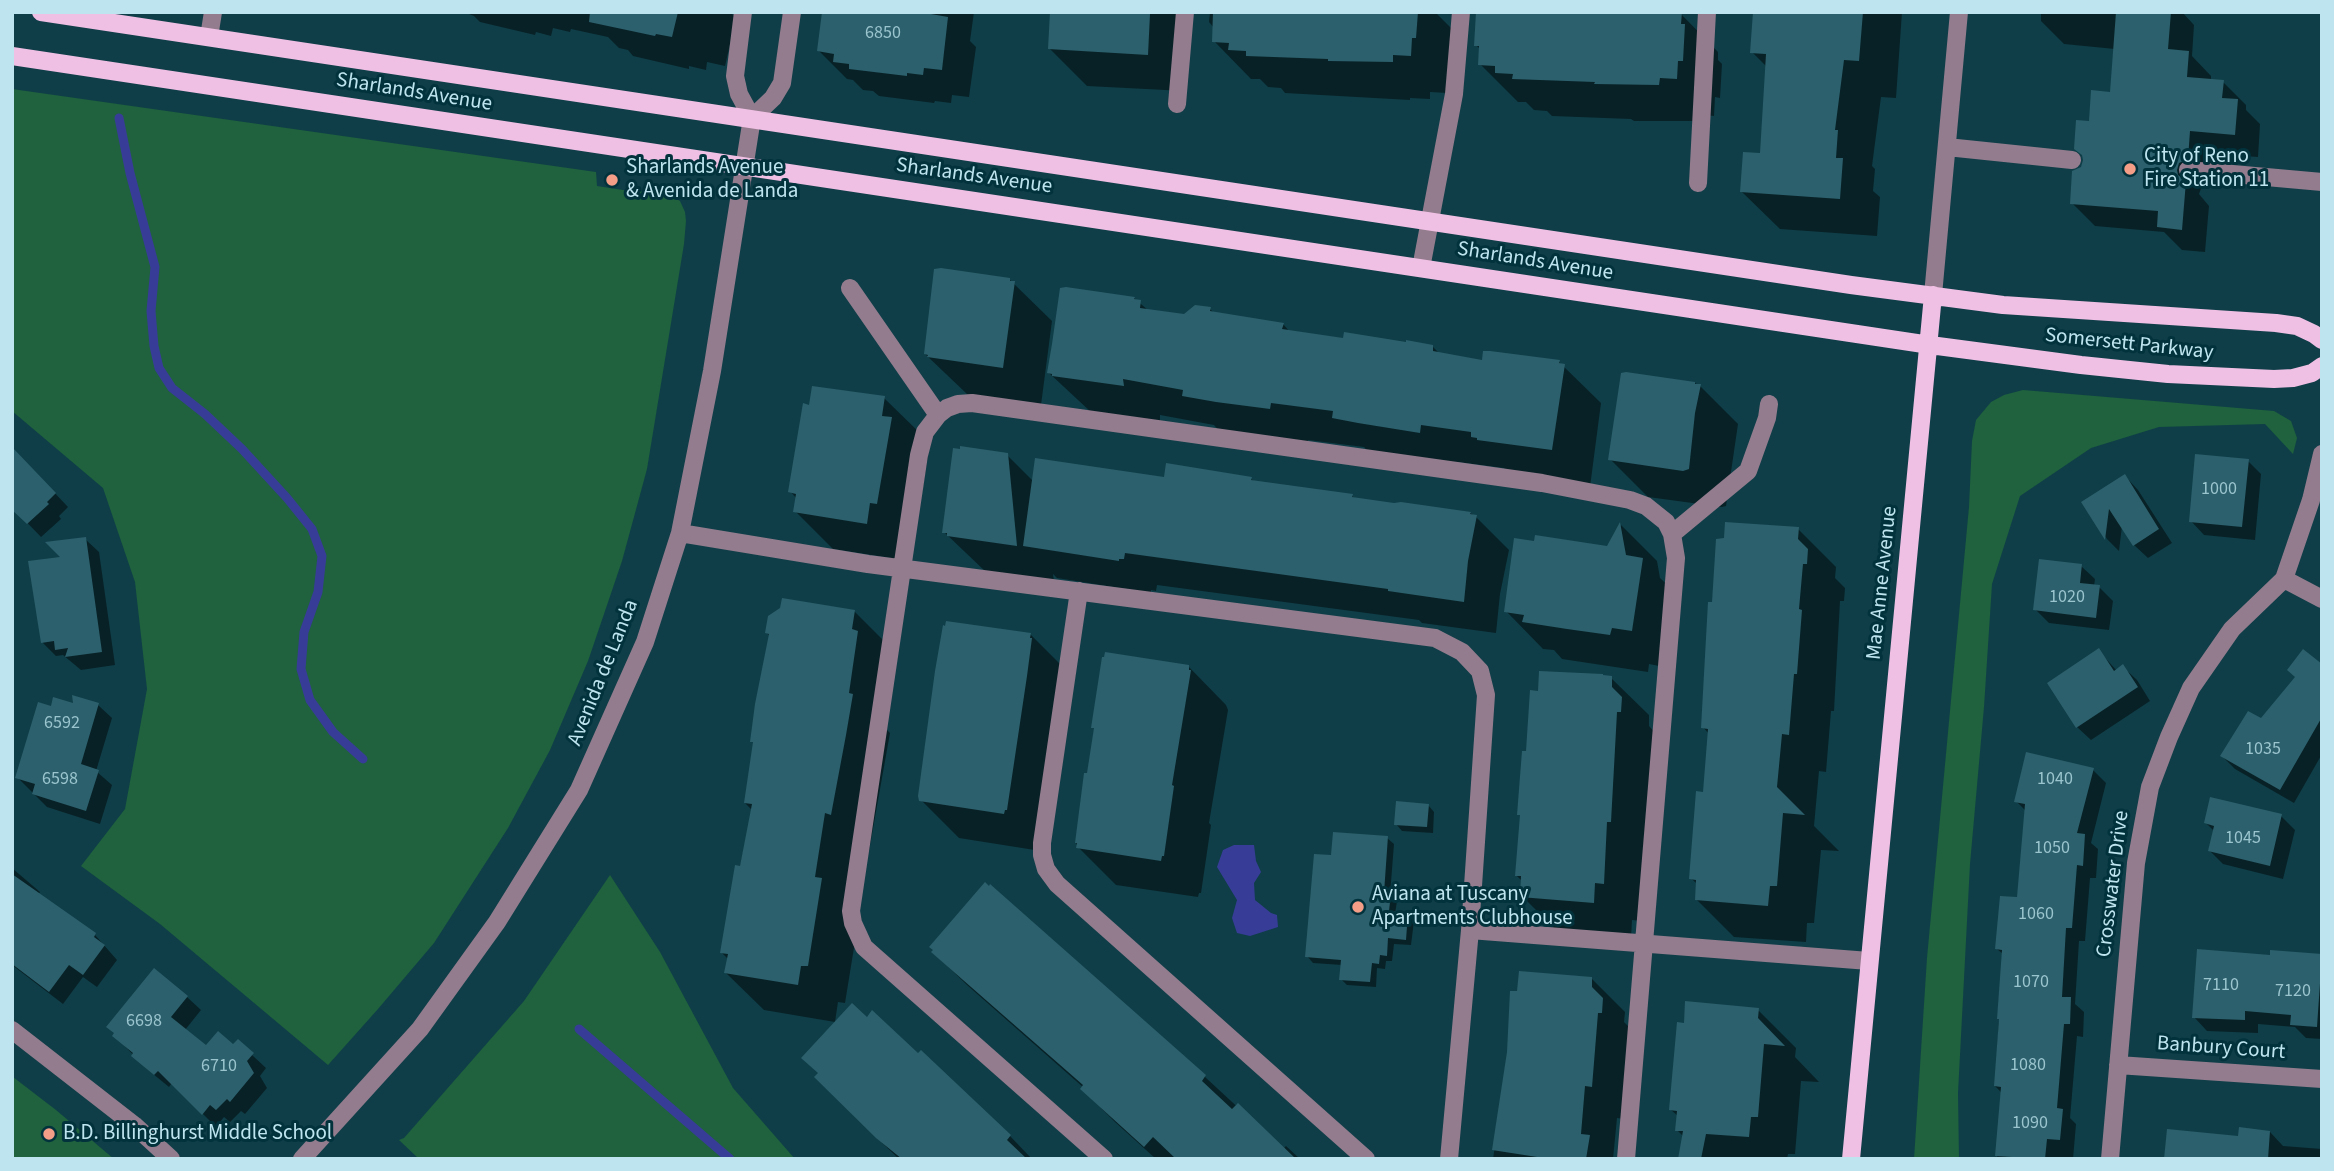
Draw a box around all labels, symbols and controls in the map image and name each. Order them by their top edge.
house number: 6850 [865,23,901,45]
street label: Sharlands Avenue [334,68,494,118]
place label: City of Reno Fire Station 11 [2144,144,2269,194]
street label: Sharlands Avenue [894,154,1054,200]
place label: Sharlands Avenue & Avenida de Landa [626,155,798,205]
marker: City of Reno Fire Station 11 [2122,161,2138,177]
marker: Sharlands Avenue & Avenida de Landa [604,172,620,188]
street label: Sharlands Avenue [1455,237,1615,287]
street label: Somersett Parkway [2044,324,2214,366]
house number: 1000 [2201,479,2237,501]
street label: Mae Anne Avenue [1862,505,1904,661]
house number: 1020 [2049,587,2085,609]
street label: Avenida de Landa [563,596,645,750]
house number: 6592 [44,713,80,735]
house number: 1035 [2245,739,2281,761]
house number: 6598 [42,769,78,791]
house number: 1040 [2037,769,2073,791]
street label: Crosswater Drive [2093,809,2135,959]
house number: 1045 [2225,828,2261,850]
house number: 1050 [2034,838,2070,860]
place label: Aviana at Tuscany Apartments Clubhouse [1372,882,1573,932]
marker: Aviana at Tuscany Apartments Clubhouse [1350,899,1366,915]
house number: 1060 [2018,904,2054,926]
house number: 1070 [2013,972,2049,994]
house number: 7110 [2203,975,2239,997]
house number: 7120 [2275,981,2311,1003]
house number: 6698 [126,1011,162,1033]
street label: Banbury Court [2156,1032,2286,1066]
house number: 1080 [2010,1055,2046,1077]
house number: 6710 [201,1056,237,1078]
house number: 1090 [2012,1113,2048,1135]
place label: B.D. Billinghurst Middle School [63,1121,332,1147]
marker: B.D. Billinghurst Middle School [41,1126,57,1142]

